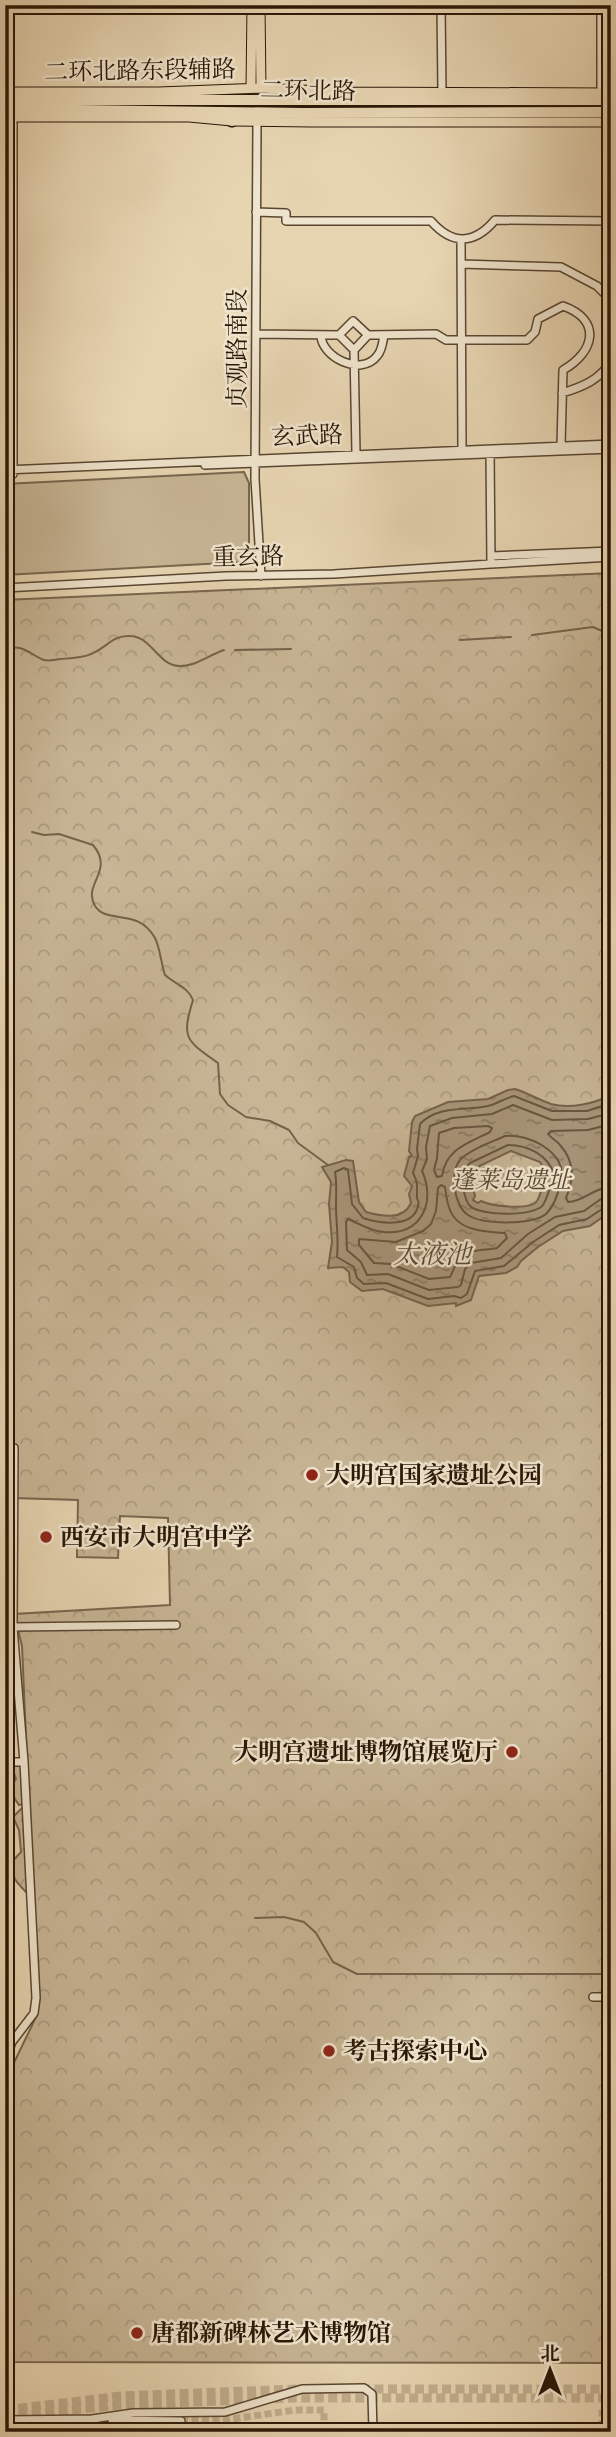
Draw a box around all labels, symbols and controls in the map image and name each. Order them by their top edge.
street label: 二环北路东段辅路 [44,53,236,89]
street label: 二环北路 [260,74,356,108]
street label: 贞观路南段 [221,289,254,409]
street label: 玄武路 [270,418,344,454]
street label: 重玄路 [212,540,284,574]
park label: 蓬莱岛遗址 [451,1164,573,1197]
water label: 太液池 [393,1237,474,1272]
place label: 大明宫国家遗址公园 [326,1459,542,1492]
marker: 大明宫国家遗址公园 [304,1467,320,1483]
place label: 西安市大明宫中学 [60,1521,252,1554]
marker: 西安市大明宫中学 [38,1529,54,1545]
place label: 大明宫遗址博物馆展览厅 [234,1736,498,1769]
marker: 大明宫遗址博物馆展览厅 [504,1744,520,1760]
place label: 考古探索中心 [343,2035,487,2068]
marker: 考古探索中心 [321,2043,337,2059]
place label: 唐都新碑林艺术博物馆 [151,2317,391,2350]
marker: 唐都新碑林艺术博物馆 [129,2325,145,2341]
north arrow [514,2336,584,2406]
text: 北 [540,2341,560,2367]

